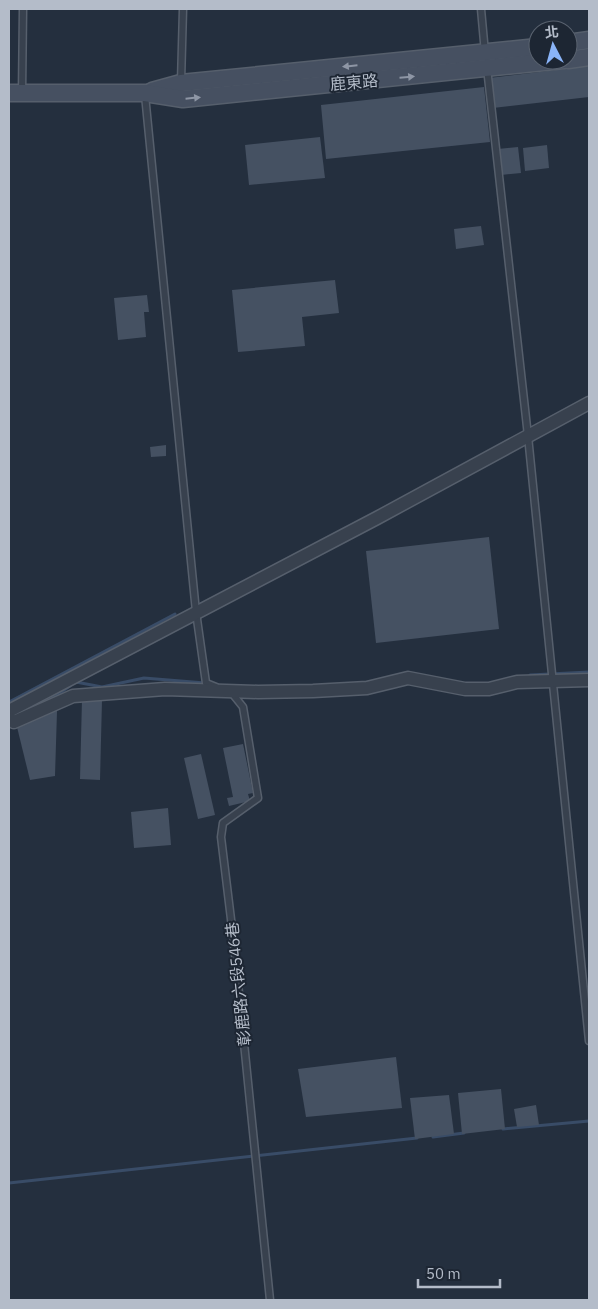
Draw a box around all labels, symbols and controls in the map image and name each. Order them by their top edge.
north arrow [528,20,578,70]
text: 北 [544,22,560,42]
one-way arrow [342,62,358,70]
street label: 鹿東路 [329,70,379,94]
one-way arrow [399,73,415,81]
one-way arrow [185,94,201,102]
street label: 彰鹿路六段546巷 [222,921,254,1047]
scale bar [418,1256,500,1288]
text: 50 m [426,1264,461,1283]

